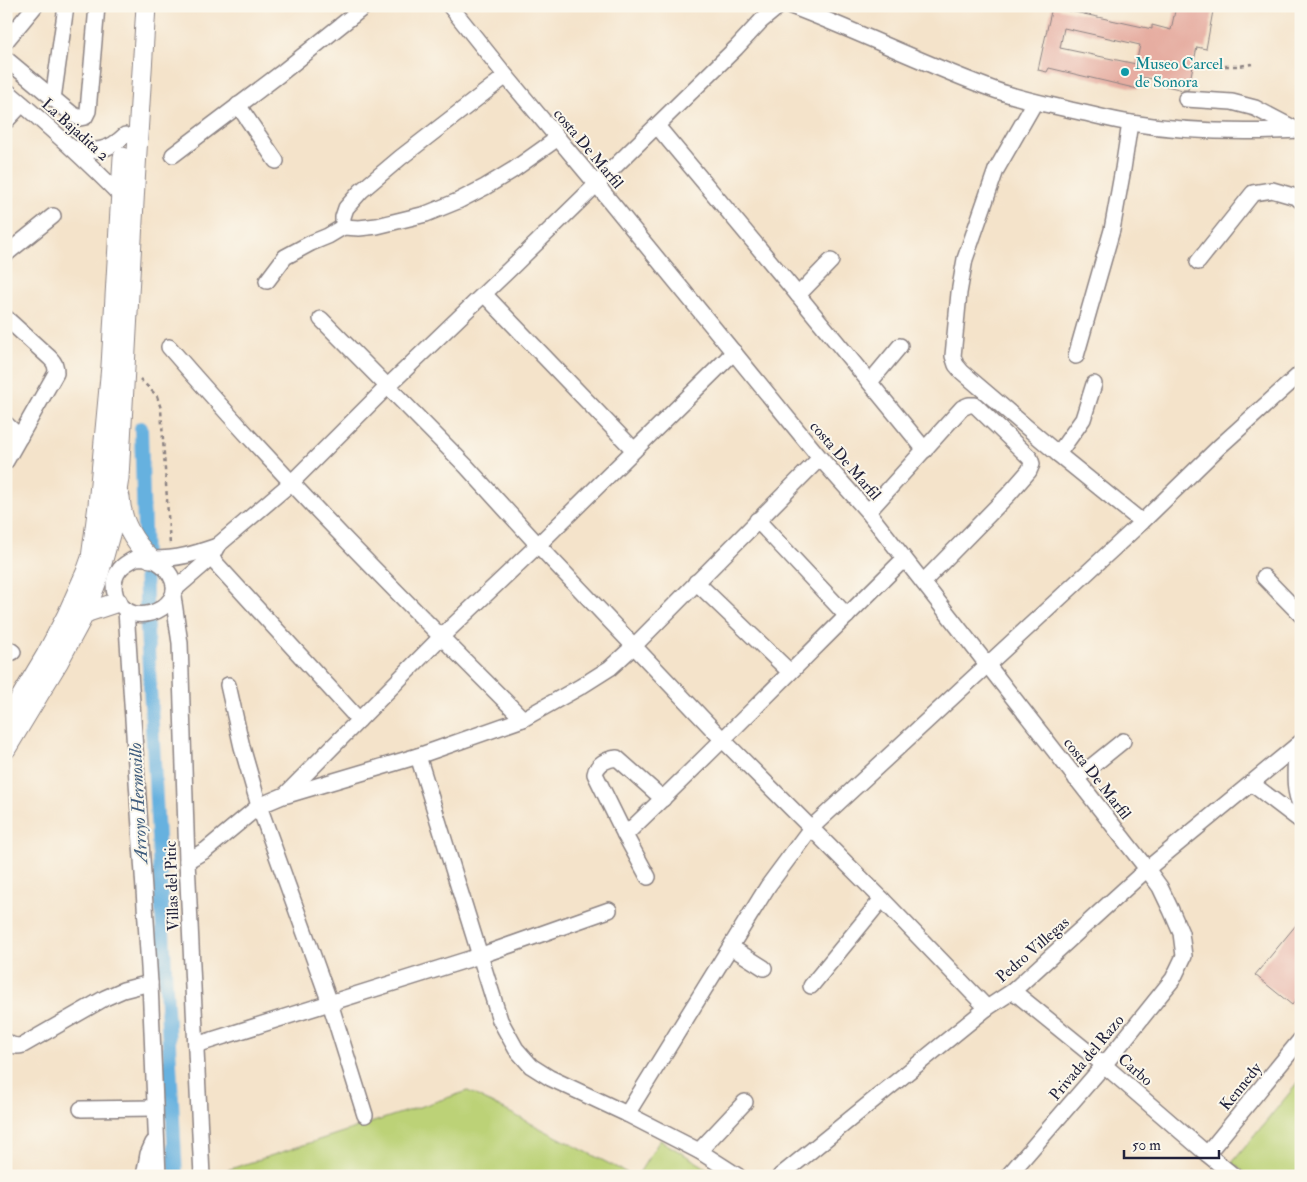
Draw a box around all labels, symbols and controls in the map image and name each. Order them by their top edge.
place label: Museo Carcel de Sonora [1135,54,1223,92]
marker: Museo Carcel de Sonora [1119,66,1131,78]
street label: La Bajadita 2 [37,94,113,165]
street label: costa De Marfil [549,104,628,193]
street label: costa De Marfil [805,417,885,504]
street label: costa De Marfil [1059,734,1135,824]
water label: Arroyo Hermosillo [124,742,153,866]
street label: Villas del Pitic [160,840,184,932]
street label: Pedro Villegas [992,912,1073,987]
street label: Privada del Razo [1045,1010,1129,1105]
street label: Carbo [1114,1049,1157,1091]
street label: Kennedy [1215,1058,1267,1115]
scale bar [1124,1127,1220,1159]
text: 50 m [1132,1136,1161,1155]

